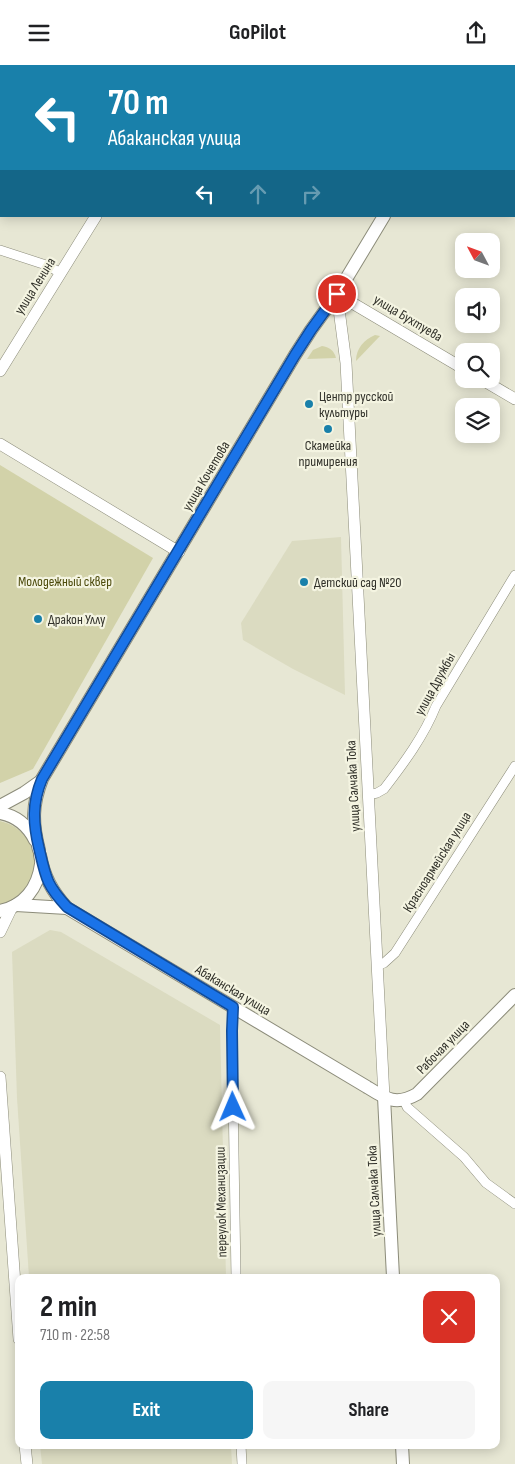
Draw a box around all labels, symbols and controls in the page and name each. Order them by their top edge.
icon: menu [25,19,53,47]
text: GoPilot [229,19,286,46]
icon: share [462,19,490,47]
text: 70 m [108,82,168,125]
icon: left [25,85,90,150]
text: Абаканская улица [108,125,241,152]
icon: left [191,180,219,208]
icon: ahead [244,180,272,208]
icon: right [297,180,325,208]
north arrow [455,233,500,277]
map controls [455,233,500,443]
street label: улица Ленина [11,254,59,318]
pin [316,273,358,315]
icon: arrive [323,280,351,308]
button: sound [455,288,500,333]
street label: улица Бухтуева [371,291,445,345]
button: search [455,343,500,388]
place label: Центр русской культуры [319,388,394,421]
marker: Центр русской культуры [303,398,315,410]
button: layers [455,398,500,443]
marker: Скамейка примирения [322,423,334,435]
place label: Скамейка примирения [299,437,357,470]
street label: улица Кочетова [178,438,234,514]
park label: Молодежный сквер [18,573,112,590]
place label: Детский сад №20 [314,574,402,591]
marker: Детский сад №20 [298,576,310,588]
place label: Дракон Уллу [48,611,106,628]
marker: Дракон Уллу [32,613,44,625]
street label: улица Дружбы [411,650,459,718]
street label: улица Салчака Тока [342,740,364,832]
street label: Красноармейская улица [399,809,475,915]
street label: Абаканская улица [191,960,274,1019]
street label: Рабочая улица [413,1016,473,1078]
position arrow [206,1080,258,1132]
street label: улица Салчака Тока [363,1145,385,1237]
street label: переулок Механизации [212,1146,230,1257]
text: 2 min [40,1289,97,1325]
button: close [423,1291,475,1343]
text: 710 m · 22:58 [40,1326,110,1345]
button: Exit [40,1381,253,1439]
button: Share [263,1381,475,1439]

